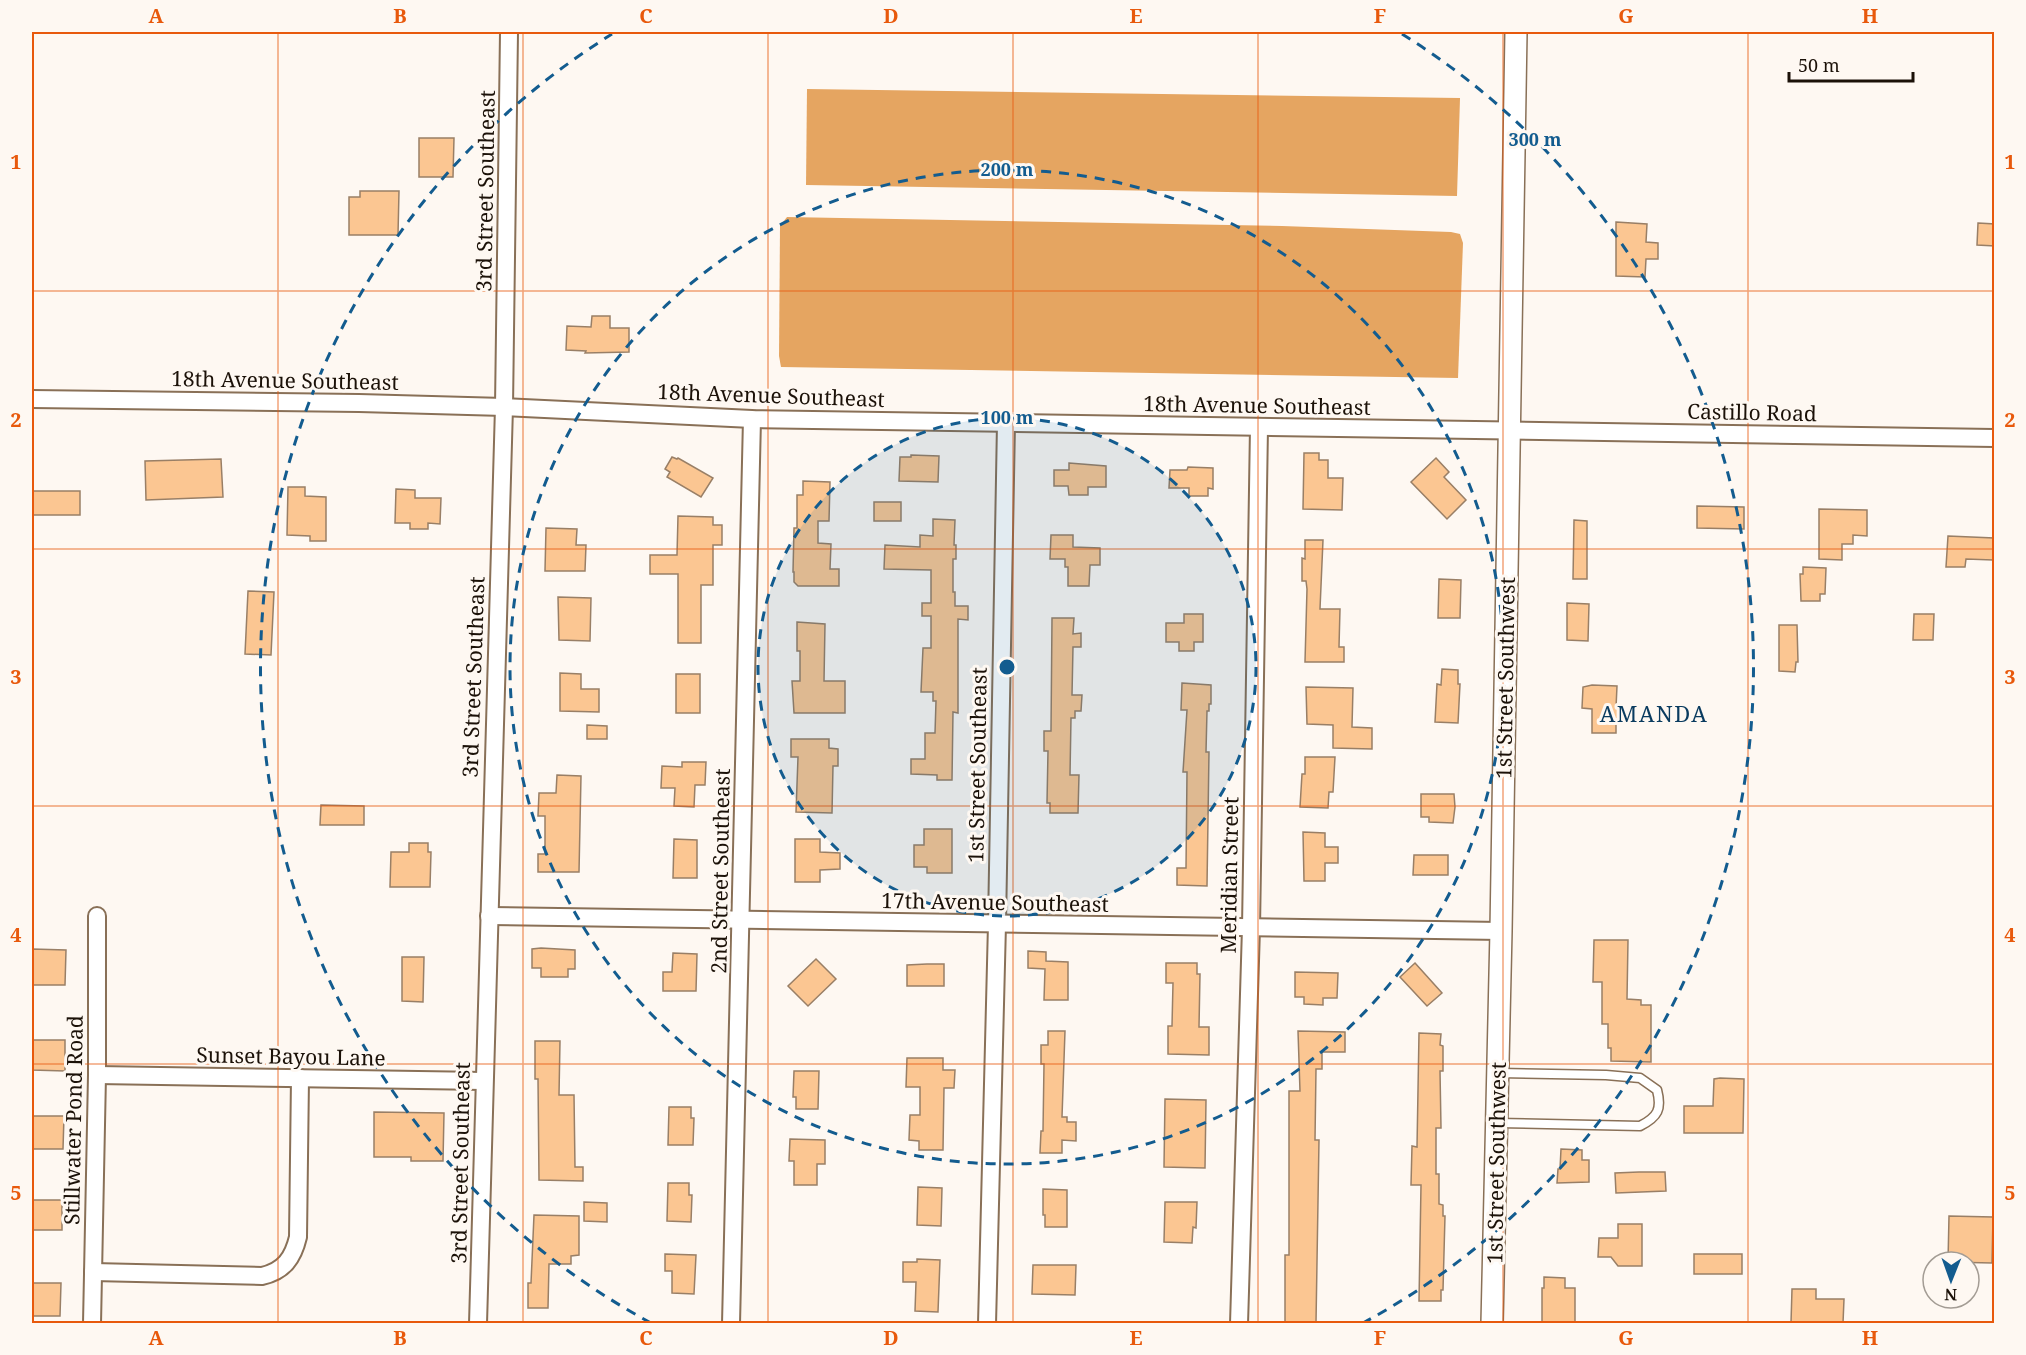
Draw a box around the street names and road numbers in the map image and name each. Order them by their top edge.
street label: 3rd Street Southeast [469,90,501,292]
street label: 18th Avenue Southeast [171,364,399,396]
street label: 18th Avenue Southeast [657,377,885,413]
street label: 18th Avenue Southeast [1143,389,1371,421]
street label: Castillo Road [1687,397,1817,427]
street label: 3rd Street Southeast [455,576,491,778]
street label: 1st Street Southwest [1489,577,1521,779]
street label: 1st Street Southeast [961,667,993,863]
street label: 2nd Street Southeast [704,768,736,974]
street label: Meridian Street [1214,796,1244,954]
street label: 17th Avenue Southeast [881,886,1109,918]
street label: Stillwater Pond Road [57,1015,89,1225]
street label: Sunset Bayou Lane [196,1040,386,1072]
street label: 3rd Street Southeast [444,1062,476,1264]
street label: 1st Street Southwest [1480,1062,1512,1264]

